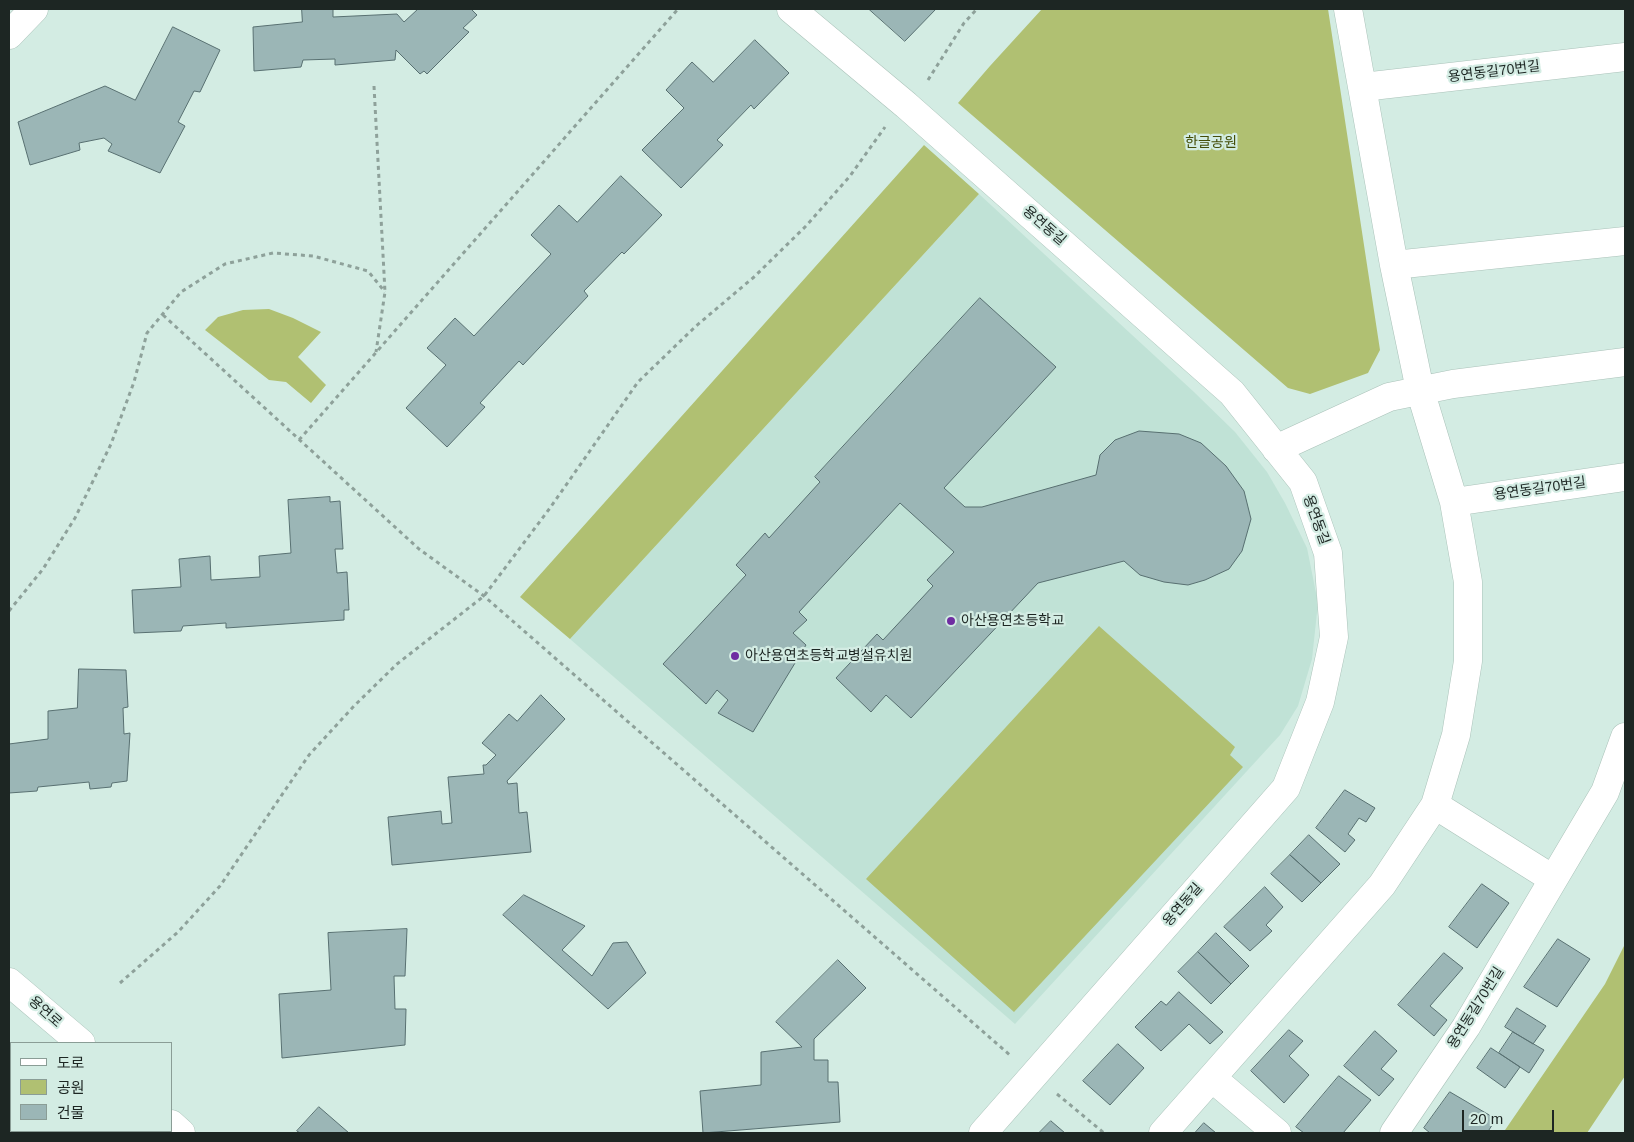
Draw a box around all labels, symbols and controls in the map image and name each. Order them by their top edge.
street label: 용연동길70번길 [1447,58,1541,86]
park label: 한글공원 [1185,135,1237,151]
street label: 용연동길 [1019,203,1069,249]
street label: 용연동길70번길 [1493,474,1587,504]
street label: 용연동길 [1299,493,1333,547]
place label: 아산용연초등학교 [961,613,1064,629]
marker: 아산용연초등학교 [945,615,957,627]
place label: 아산용연초등학교병설유치원 [745,648,912,664]
marker: 아산용연초등학교병설유치원 [729,650,741,662]
street label: 용연동길 [1160,880,1206,930]
street label: 용연동길70번길 [1444,964,1508,1052]
street label: 용연로 [25,993,65,1031]
legend [10,1042,172,1132]
text: 도로 [57,1054,85,1071]
text: 공원 [57,1079,85,1096]
scale bar [1464,1100,1556,1132]
text: 건물 [57,1104,85,1121]
text: 20 m [1470,1110,1503,1127]

